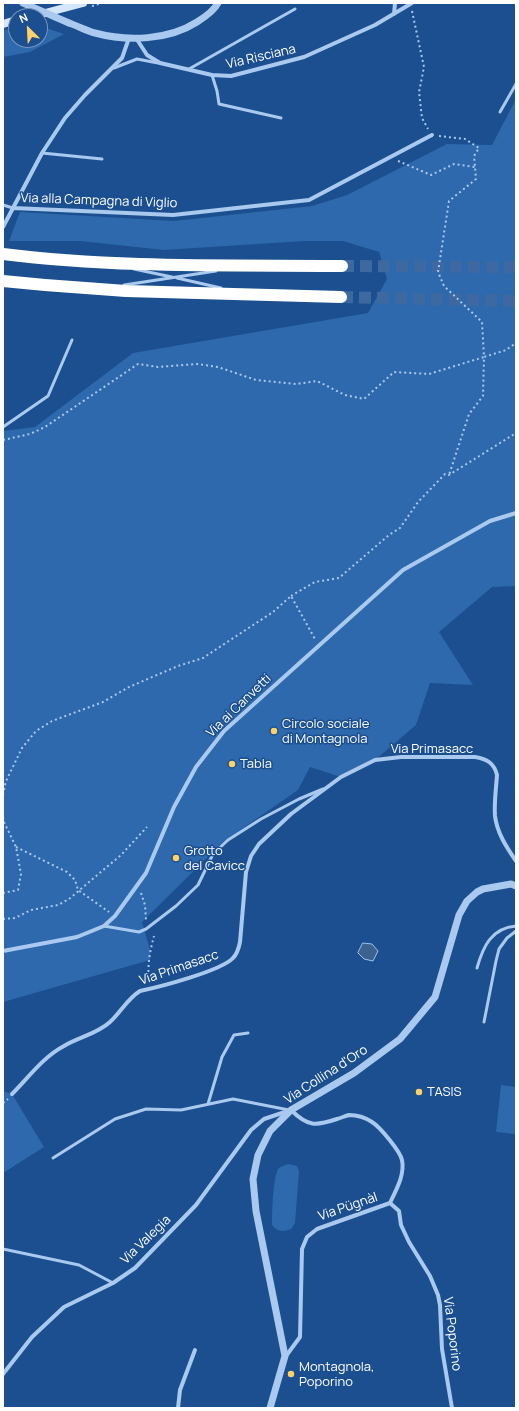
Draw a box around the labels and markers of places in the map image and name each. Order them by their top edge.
place label: Circolo sociale di Montagnola [282,716,369,747]
marker: Circolo sociale di Montagnola [269,726,279,736]
place label: Tabla [240,756,272,772]
marker: Tabla [227,759,237,769]
place label: Grotto del Cavicc [184,843,245,874]
marker: Grotto del Cavicc [171,853,181,863]
place label: TASIS [427,1084,462,1100]
marker: TASIS [414,1087,424,1097]
place label: Montagnola, Poporino [299,1359,375,1390]
marker: Montagnola, Poporino [286,1369,296,1379]

